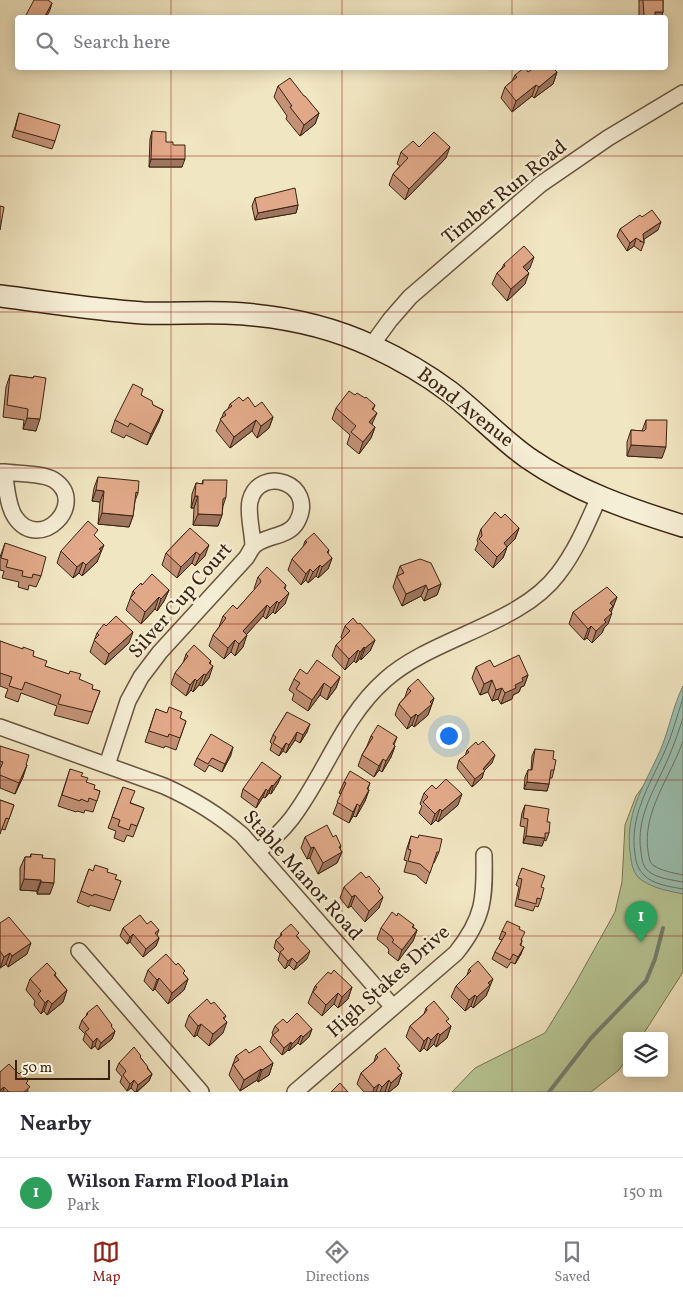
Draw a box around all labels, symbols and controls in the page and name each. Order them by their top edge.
search box [15,15,668,70]
icon: search [33,29,61,57]
text: Search here [73,30,170,56]
street label: Timber Run Road [437,134,573,252]
street label: Bond Avenue [411,361,519,455]
street label: Silver Cup Court [123,537,239,665]
your location [436,723,462,749]
street label: Stable Manor Road [236,805,368,947]
pin: 1 [625,901,657,942]
street label: High Stakes Drive [321,919,457,1045]
map controls [623,1032,668,1077]
button: layers [623,1032,668,1077]
scale bar [15,1057,110,1080]
text: 50 m [22,1059,52,1078]
text: Nearby [20,1110,91,1139]
text: Wilson Farm Flood Plain [67,1169,289,1195]
text: 1 [33,1182,39,1204]
text: 150 m [622,1182,663,1204]
text: Park [67,1195,100,1217]
tab: Map [92,1238,120,1287]
tab: Directions [305,1238,370,1287]
tab: Saved [554,1238,591,1287]

